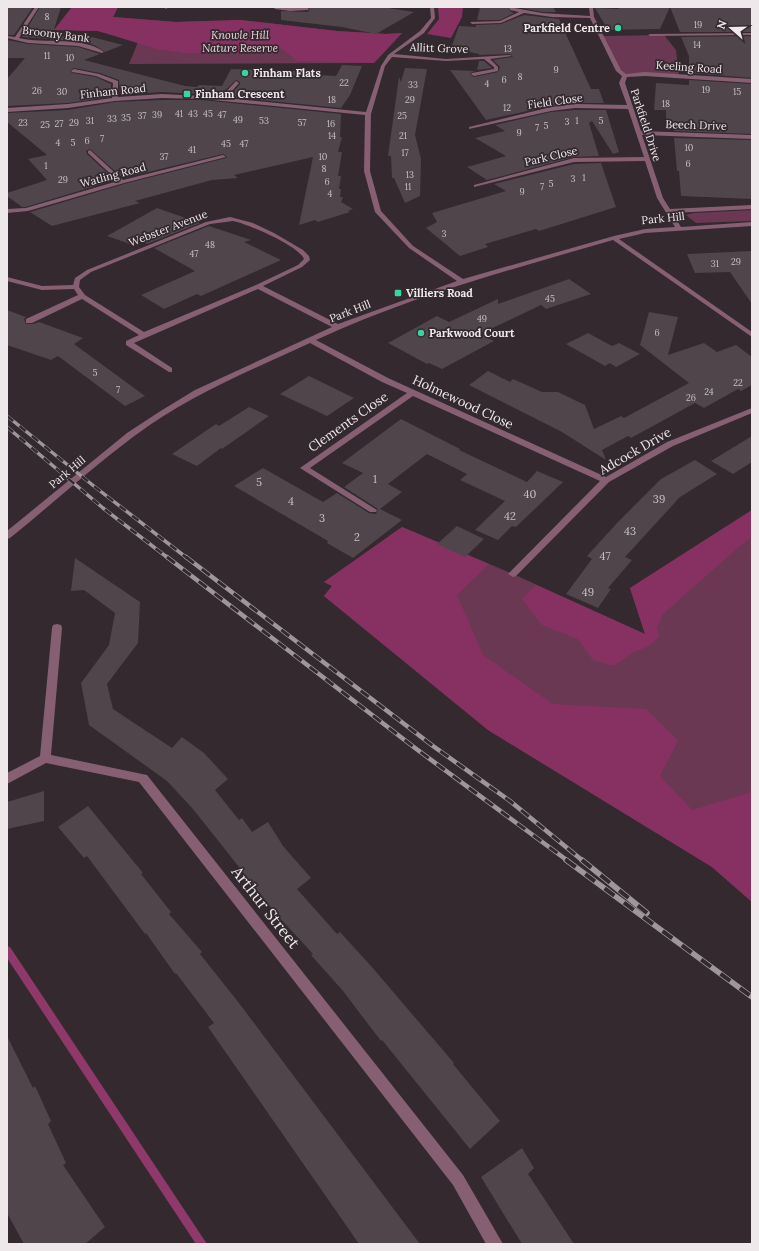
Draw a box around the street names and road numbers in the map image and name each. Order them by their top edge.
street label: Broomy Bank [21,23,91,45]
street label: Allitt Grove [408,40,469,56]
street label: Keeling Road [655,58,723,76]
street label: Finham Road [79,81,147,101]
street label: Parkfield Drive [628,87,664,163]
street label: Field Close [526,90,584,112]
street label: Beech Drive [665,117,727,133]
street label: Park Close [523,143,579,169]
street label: Watling Road [79,159,148,191]
street label: Webster Avenue [127,207,209,249]
street label: Park Hill [641,209,685,227]
street label: Park Hill [327,297,373,325]
street label: Holmewood Close [410,371,516,433]
street label: Clements Close [305,388,391,456]
street label: Adcock Drive [595,424,674,479]
street label: Park Hill [46,453,88,491]
street label: Arthur Street [227,861,305,953]

